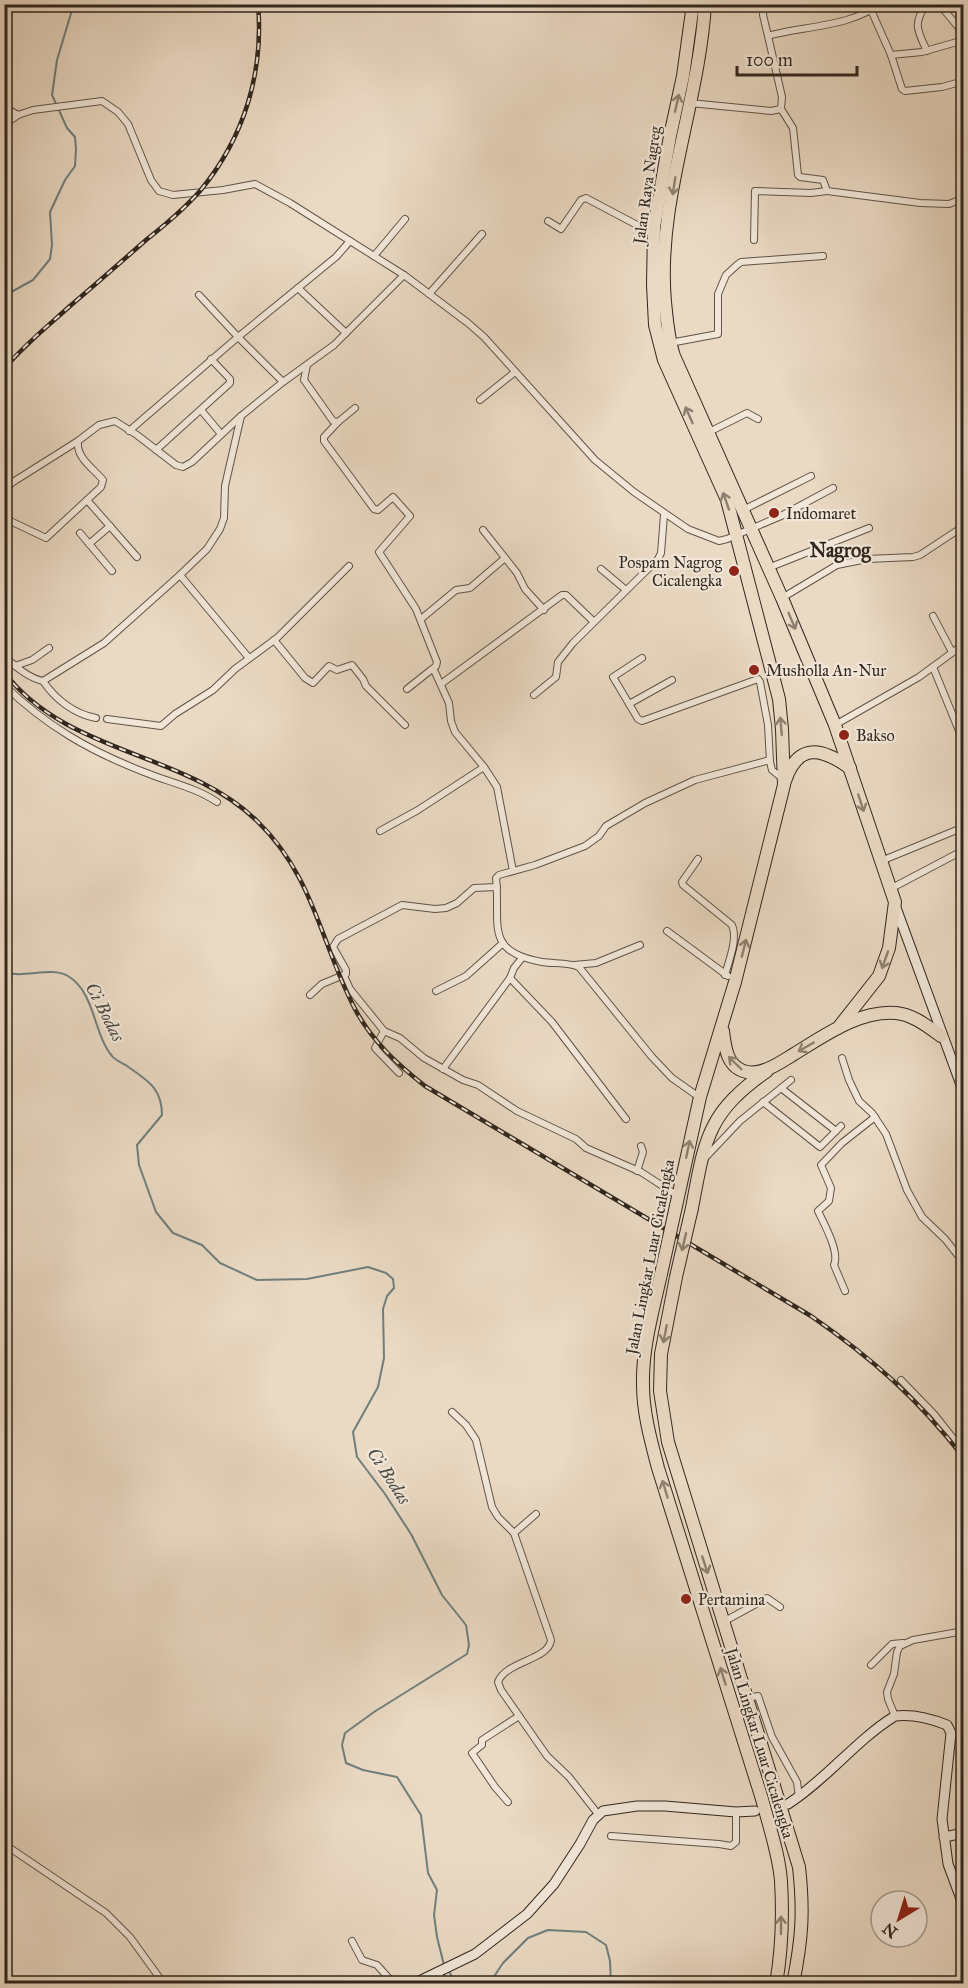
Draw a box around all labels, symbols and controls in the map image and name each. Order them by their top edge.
scale bar [737,39,857,77]
text: 100 m [746,49,793,71]
one-way arrow [672,93,683,113]
street label: Jalan Raya Nagreg [629,124,666,247]
one-way arrow [668,176,679,196]
one-way arrow [683,407,694,425]
one-way arrow [720,492,731,511]
place label: Indomaret [786,504,856,523]
marker: Indomaret [767,506,781,520]
district label: Nagrog [809,538,871,563]
place label: Pospam Nagrog Cicalengka [619,553,723,591]
marker: Pospam Nagrog Cicalengka [727,564,741,578]
one-way arrow [787,611,798,630]
place label: Musholla An-Nur [766,661,886,680]
marker: Musholla An-Nur [747,663,761,677]
one-way arrow [776,717,787,737]
place label: Bakso [856,726,895,745]
marker: Bakso [837,728,851,742]
one-way arrow [857,793,868,812]
one-way arrow [738,938,750,957]
one-way arrow [879,950,890,969]
water label: Ci Bodas [81,979,130,1046]
one-way arrow [798,1042,815,1054]
one-way arrow [727,1056,742,1070]
one-way arrow [683,1140,695,1159]
street label: Jalan Lingkar Luar Cicalengka [621,1158,679,1358]
one-way arrow [678,1232,689,1252]
one-way arrow [659,1324,670,1344]
water label: Ci Bodas [363,1443,416,1509]
one-way arrow [659,1480,670,1499]
one-way arrow [700,1555,711,1574]
place label: Pertamina [698,1590,765,1609]
marker: Pertamina [679,1592,693,1606]
street label: Jalan Lingkar Luar Cicalengka [720,1643,798,1841]
one-way arrow [717,1667,728,1686]
north arrow [869,1889,929,1949]
one-way arrow [775,1916,787,1936]
text: N [879,1919,901,1942]

